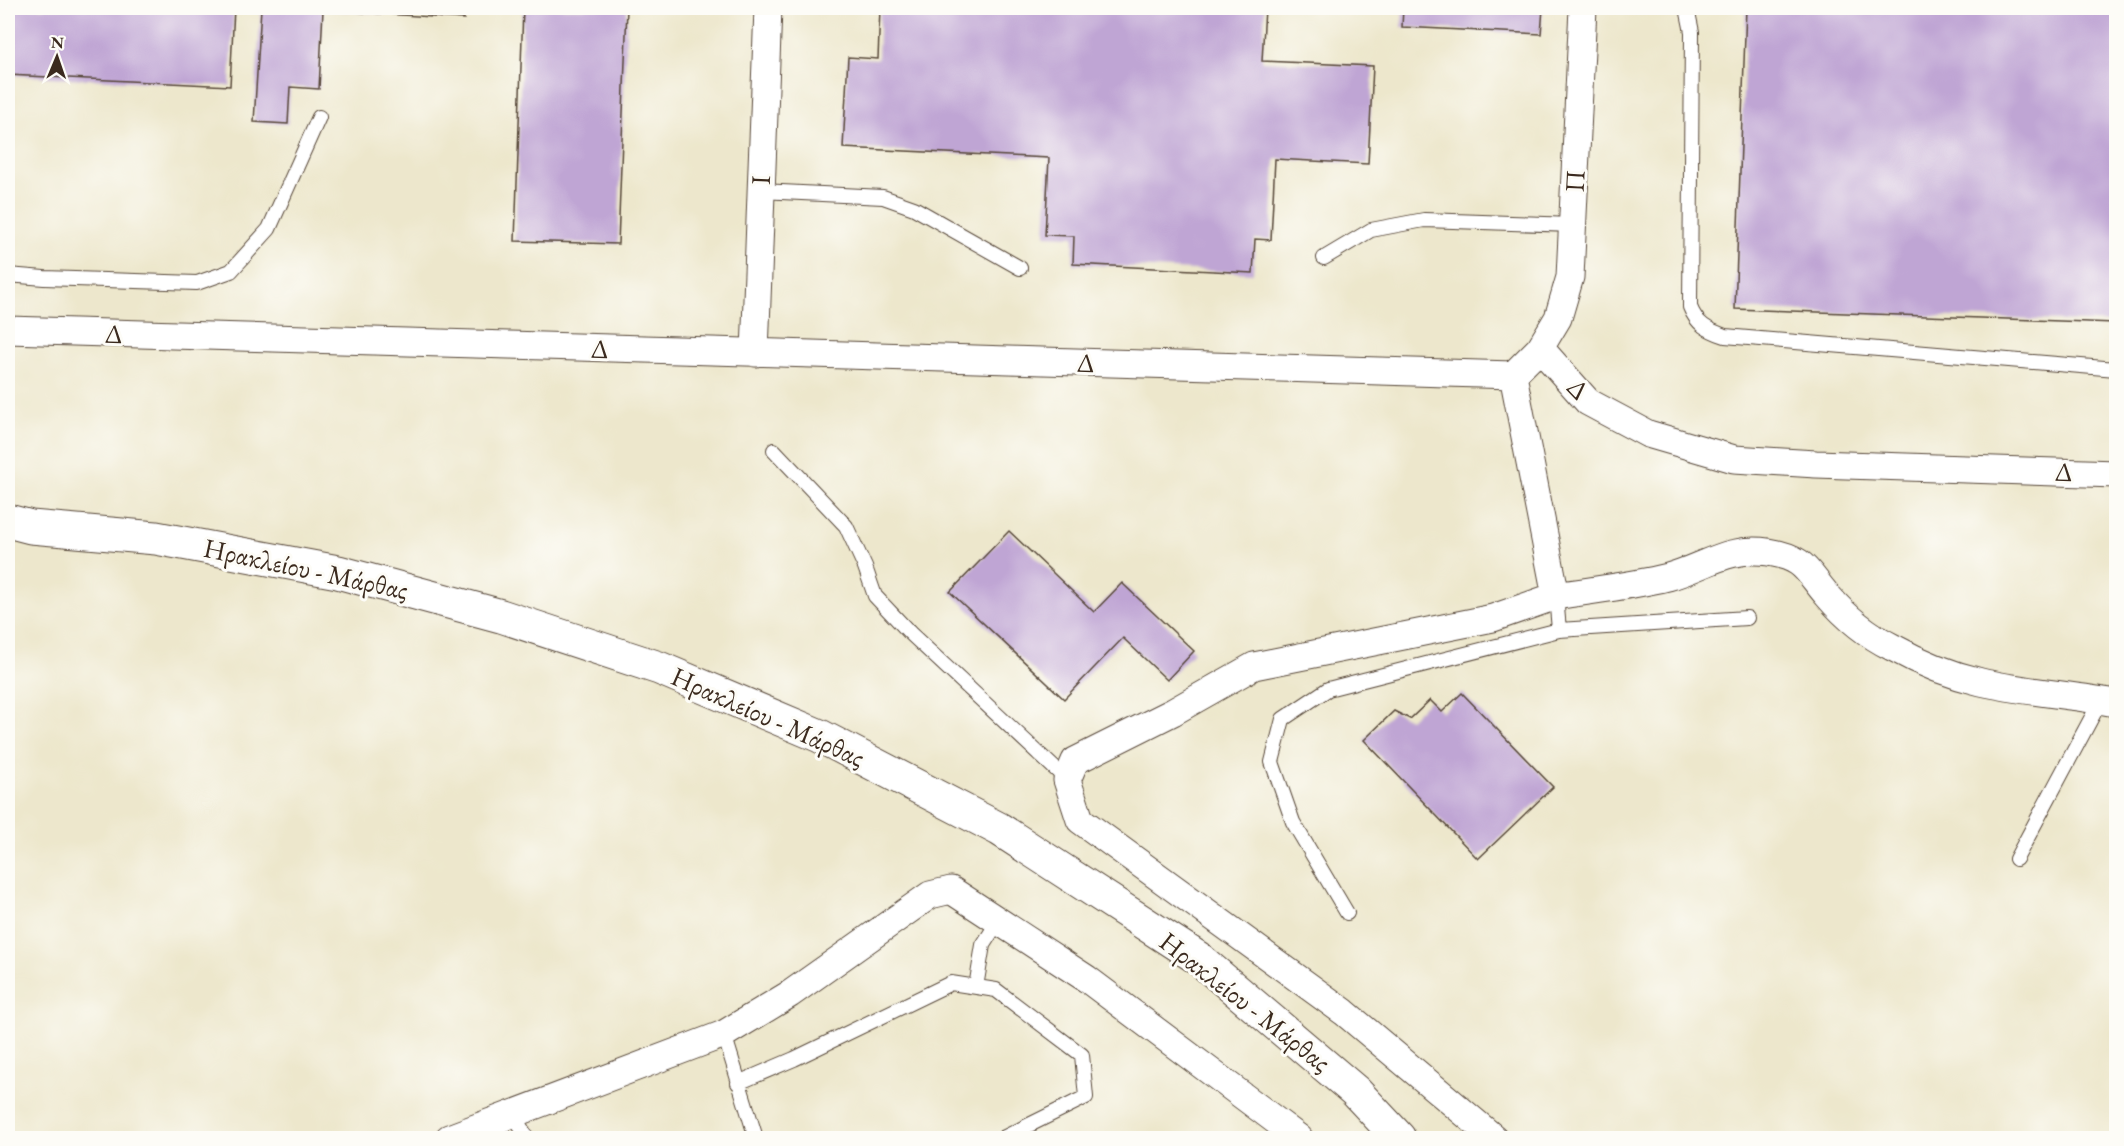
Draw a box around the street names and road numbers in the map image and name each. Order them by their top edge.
street label: Π [1556,169,1593,193]
street label: Ι [743,175,778,185]
street label: Δ [104,316,124,351]
street label: Δ [590,331,610,366]
street label: Δ [1076,345,1096,380]
street label: Δ [1559,370,1597,407]
street label: Δ [2054,454,2074,489]
street label: Ηρακλείου - Μάρθας [201,530,412,607]
street label: Ηρακλείου - Μάρθας [666,658,870,775]
street label: Ηρακλείου - Μάρθας [1153,924,1338,1079]

